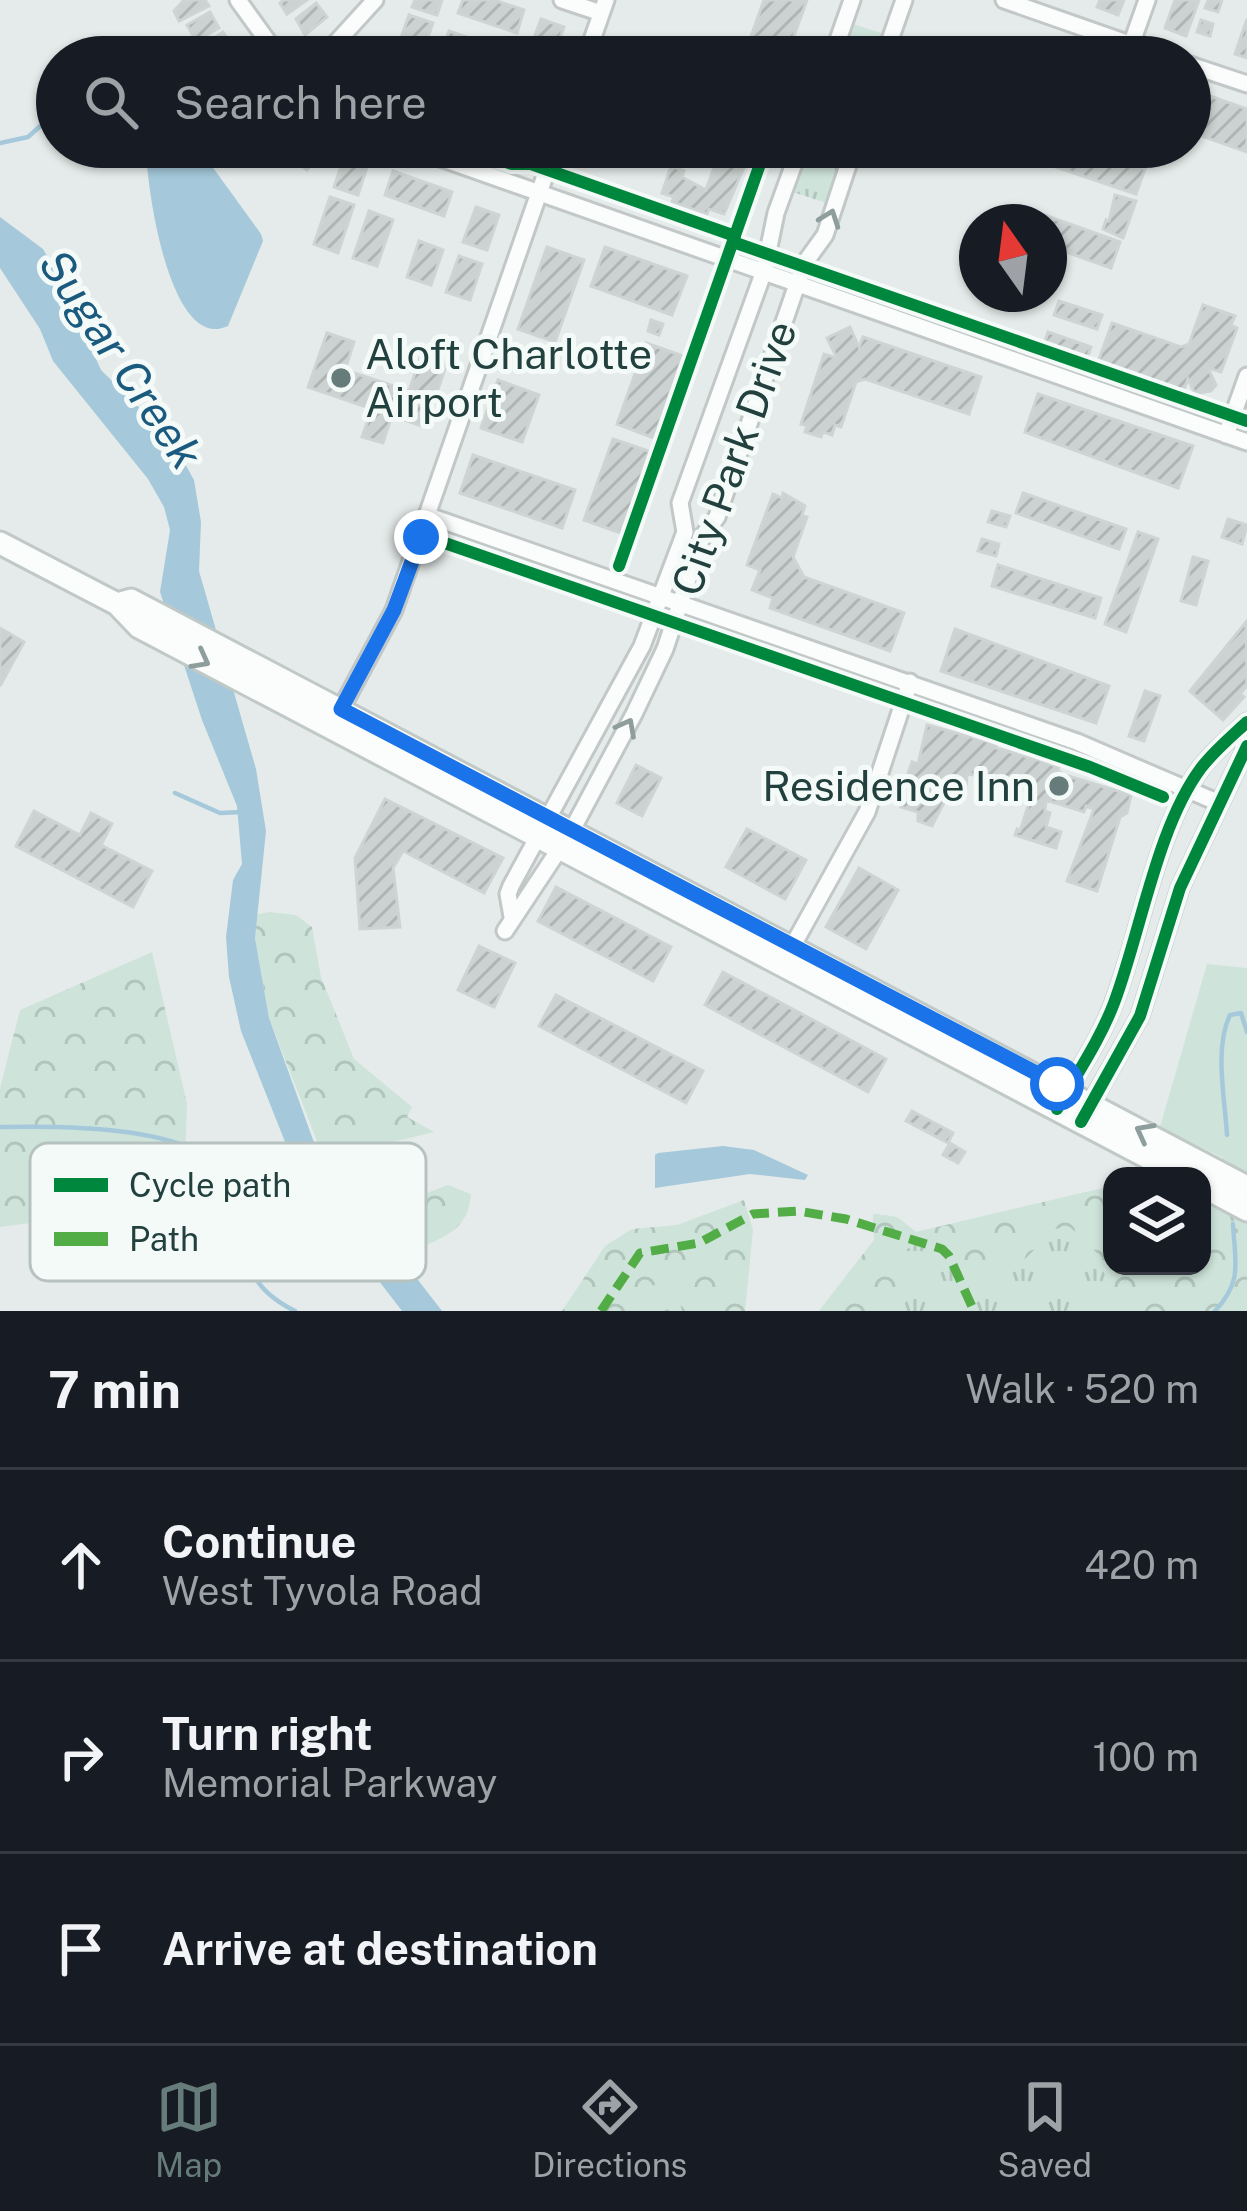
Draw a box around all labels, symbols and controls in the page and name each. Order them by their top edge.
search box [36,36,1211,168]
icon: search [78,69,144,135]
text: Search here [174,76,427,129]
north arrow [959,204,1067,312]
one-way arrow [816,208,840,229]
water label: Sugar Creek [29,239,214,479]
street label: City Park Drive [661,314,806,602]
place label: Aloft Charlotte Airport [365,329,652,426]
marker: Aloft Charlotte Airport [328,365,354,391]
route end [394,510,448,564]
one-way arrow [189,645,211,668]
one-way arrow [612,717,635,739]
place label: Residence Inn [762,761,1035,810]
marker: Residence Inn [1046,773,1072,799]
route start [1030,1057,1084,1111]
one-way arrow [1135,1123,1156,1146]
legend [30,1143,426,1281]
text: Cycle path [129,1166,291,1204]
map controls [1103,1167,1211,1275]
button: layers [1103,1167,1211,1275]
text: Path [129,1220,199,1258]
text: 7 min [48,1360,181,1419]
text: Walk · 520 m [965,1366,1199,1412]
text: Continue [162,1515,356,1568]
icon: ahead [48,1532,114,1598]
text: 420 m [1084,1542,1199,1588]
text: West Tyvola Road [162,1568,482,1614]
text: Turn right [162,1707,373,1760]
icon: right [48,1724,114,1790]
text: 100 m [1092,1734,1199,1780]
text: Memorial Parkway [162,1760,497,1806]
icon: arrive [48,1916,114,1982]
text: Arrive at destination [162,1922,598,1975]
tab: Map [155,2074,222,2184]
tab: Directions [532,2074,687,2184]
tab: Saved [998,2074,1092,2184]

